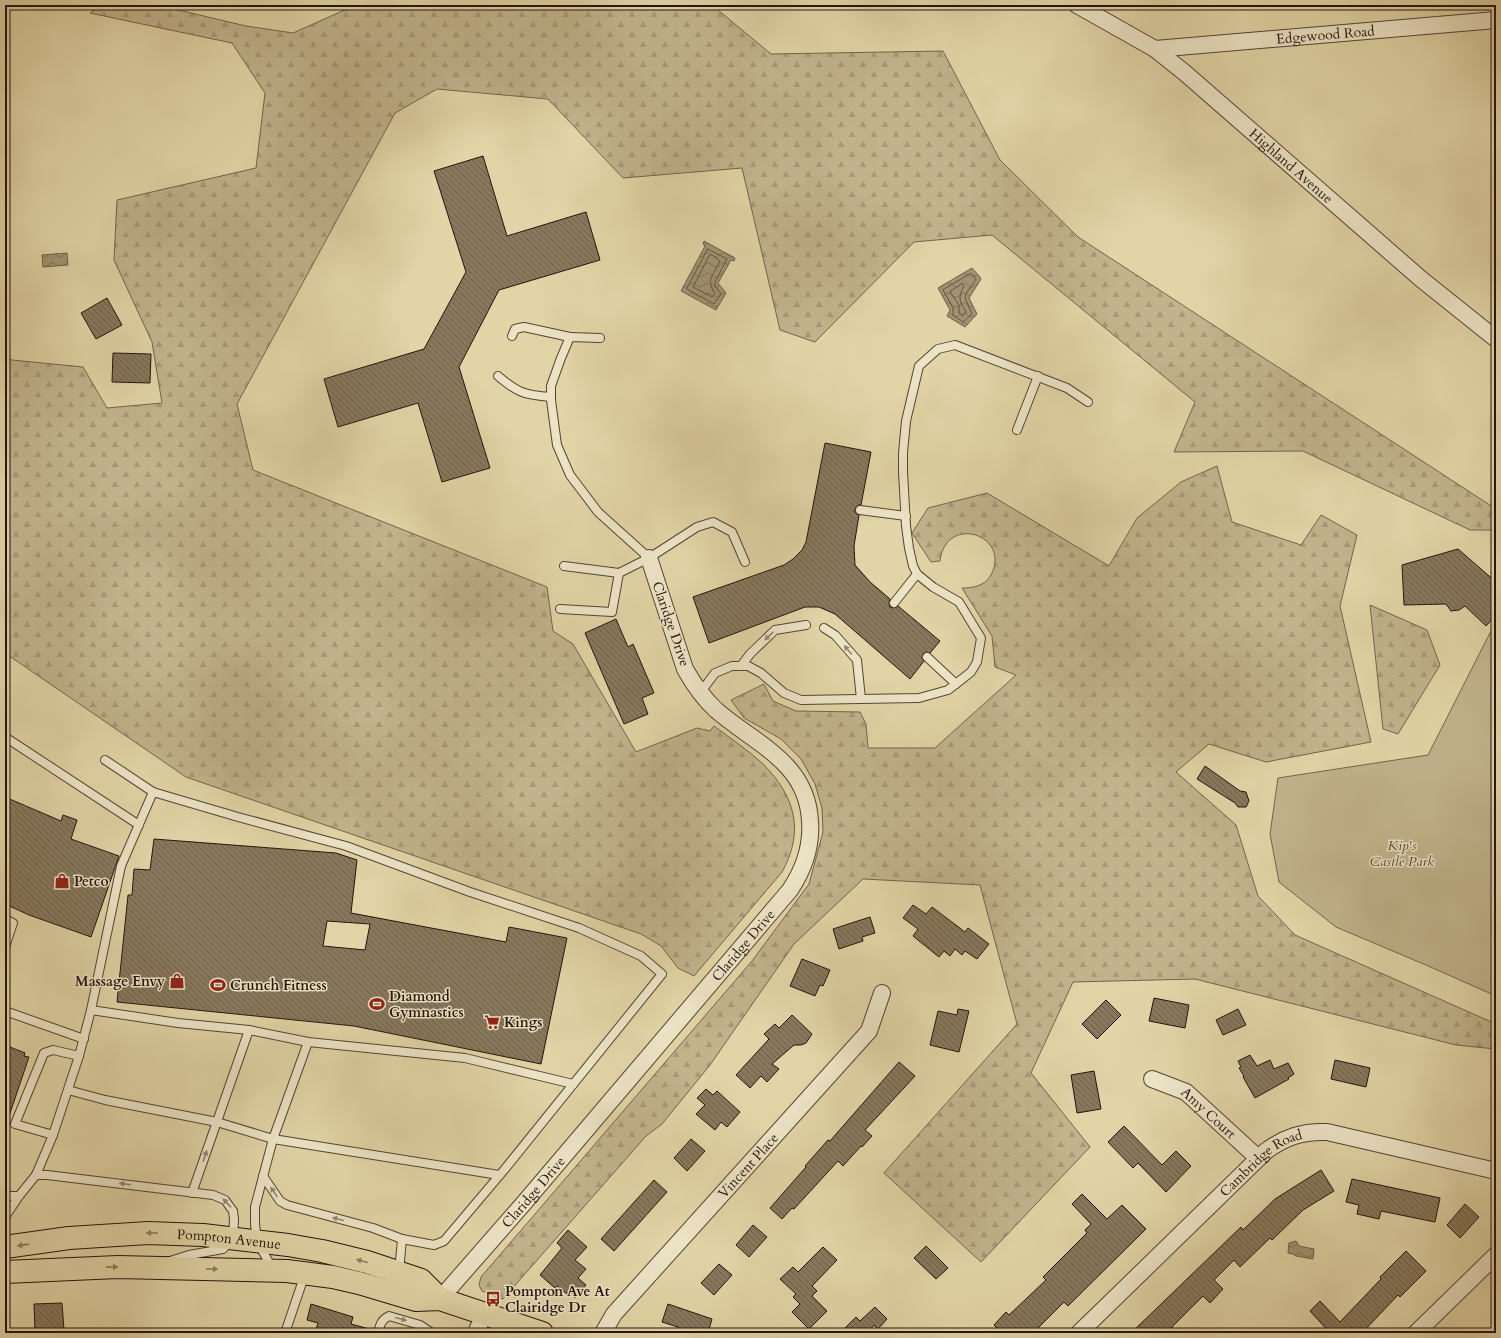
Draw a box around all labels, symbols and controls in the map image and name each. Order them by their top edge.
street label: Edgewood Road [1275,21,1376,48]
street label: Highland Avenue [1245,124,1337,208]
street label: Claridge Drive [648,579,694,669]
one-way arrow [765,631,774,640]
one-way arrow [843,644,852,655]
park label: Kip's Castle Park [1370,836,1434,871]
shop icon: Petco [53,872,71,890]
place label: Petco [74,872,109,891]
street label: Claridge Drive [707,905,779,985]
place label: Massage Envy [75,972,165,991]
shop icon: Massage Envy [168,972,186,990]
sports icon: Crunch Fitness [209,976,227,994]
place label: Crunch Fitness [230,976,327,995]
place label: Diamond Gymnastics [389,987,464,1022]
sports icon: Diamond Gymnastics [368,995,386,1013]
supermarket icon: Kings [483,1013,501,1031]
place label: Kings [504,1013,542,1032]
street label: Amy Court [1177,1083,1241,1143]
street label: Cambridge Road [1215,1125,1305,1201]
street label: Vincent Place [713,1129,782,1202]
one-way arrow [202,1149,208,1161]
street label: Claridge Drive [497,1152,569,1232]
one-way arrow [119,1181,131,1187]
one-way arrow [270,1186,278,1197]
one-way arrow [222,1198,231,1208]
one-way arrow [332,1216,344,1222]
street label: Pompton Avenue [177,1225,282,1254]
one-way arrow [145,1230,158,1236]
one-way arrow [17,1241,29,1248]
one-way arrow [356,1258,368,1264]
one-way arrow [106,1264,118,1271]
one-way arrow [206,1266,219,1272]
place label: Pompton Ave At Clairidge Dr [505,1282,610,1317]
bus stop icon: Pompton Ave At Clairidge Dr [484,1290,502,1308]
one-way arrow [396,1316,408,1322]

